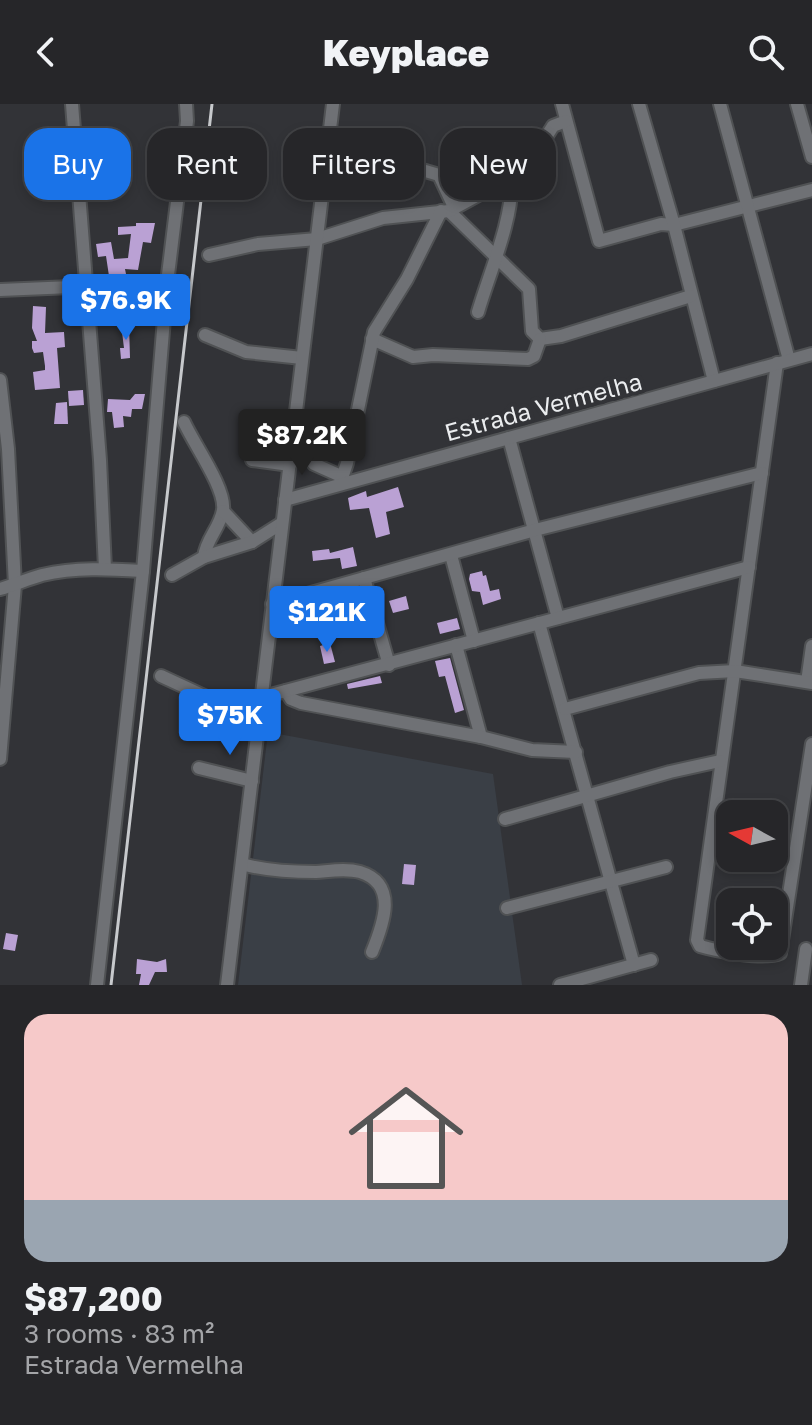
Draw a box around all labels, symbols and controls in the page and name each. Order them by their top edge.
icon: back [24,30,68,74]
icon: search [744,30,788,74]
text: Keyplace [323,31,489,74]
chip: Buy [24,128,131,200]
chip: Rent [147,128,267,200]
chip: Filters [283,128,424,200]
chip: New [440,128,556,200]
pin: $76.9K [61,274,191,342]
text: $76.9K [80,284,172,315]
street label: Estrada Vermelha [441,366,645,446]
pin: $87.2K [237,409,367,477]
text: $87.2K [256,419,348,450]
pin: $121K [271,586,383,654]
text: $121K [288,596,366,627]
pin: $75K [183,689,277,757]
text: $75K [197,699,263,730]
north arrow [716,800,788,872]
map controls [716,800,788,960]
button: locate [716,888,788,960]
icon: home [334,1066,478,1210]
text: $87,200 [24,1278,163,1318]
text: 3 rooms · 83 m² [24,1318,214,1349]
text: Estrada Vermelha [24,1349,244,1380]

